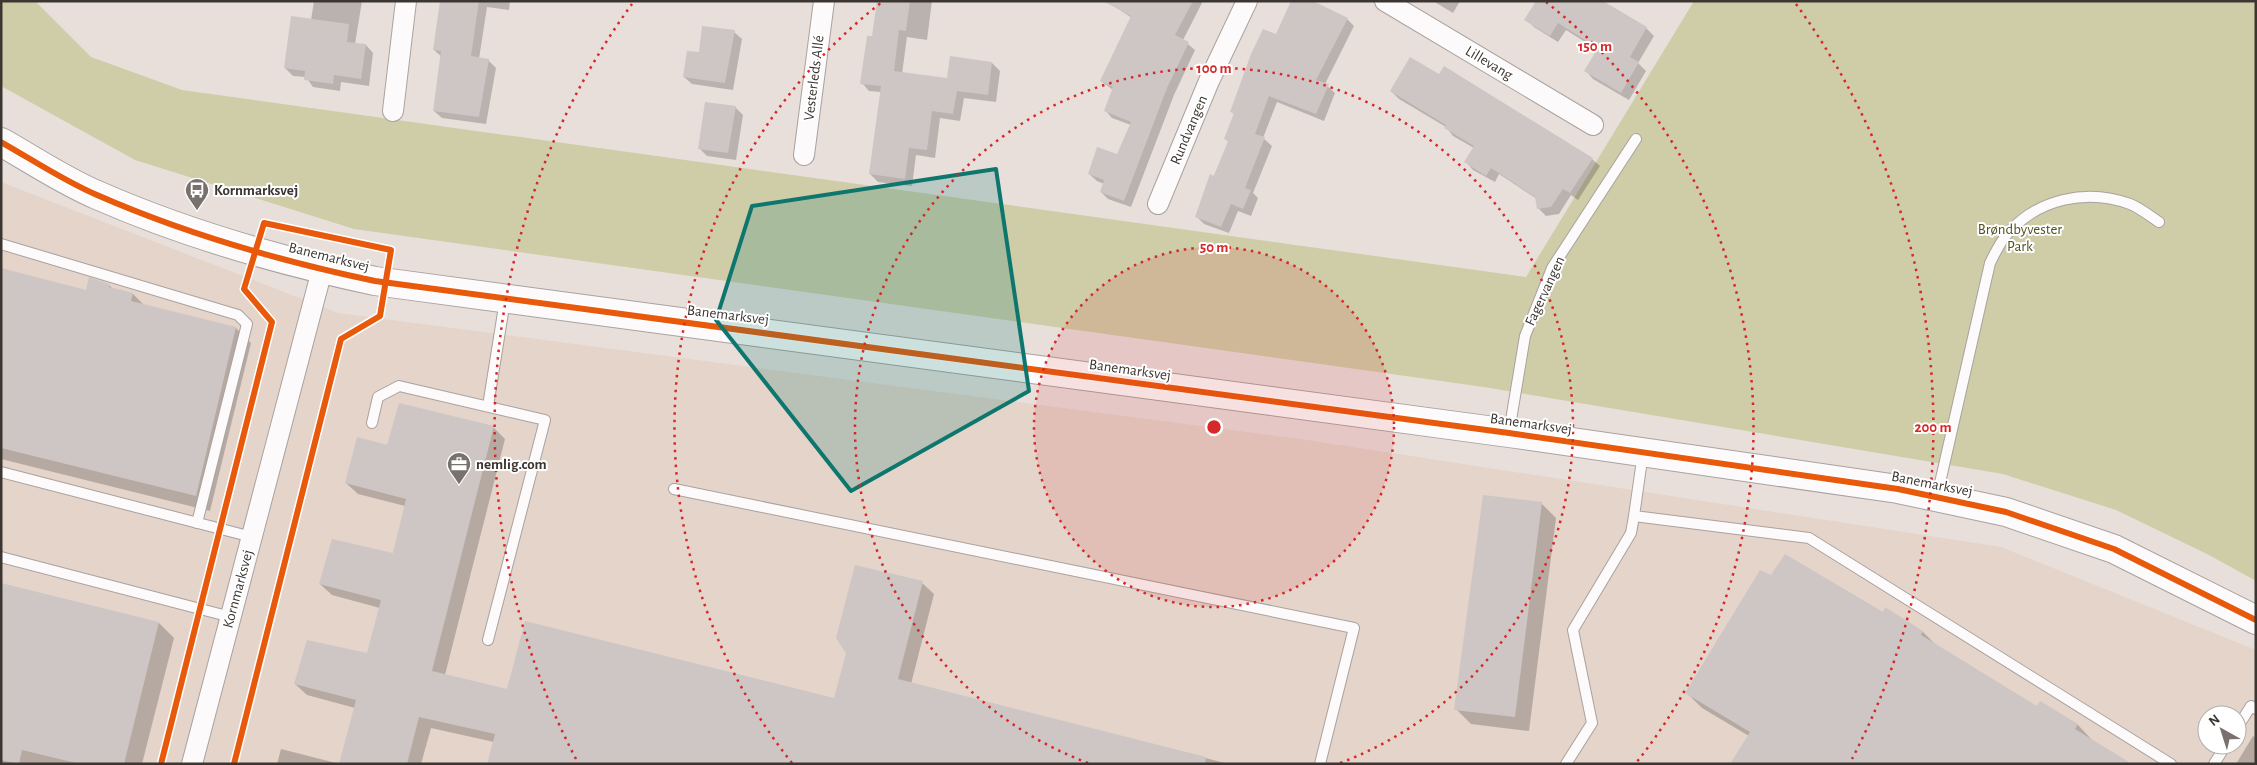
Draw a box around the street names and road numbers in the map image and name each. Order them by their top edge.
street label: Vesterleds Allé [801,34,827,122]
street label: Lillevang [1463,43,1516,83]
street label: Rundvangen [1168,93,1210,167]
street label: Banemarksvej [287,240,371,274]
street label: Fagervangen [1522,254,1568,328]
street label: Banemarksvej [686,303,770,327]
street label: Banemarksvej [1088,357,1172,383]
street label: Banemarksvej [1489,411,1573,437]
street label: Banemarksvej [1890,469,1974,499]
street label: Kornmarksvej [220,548,256,630]

